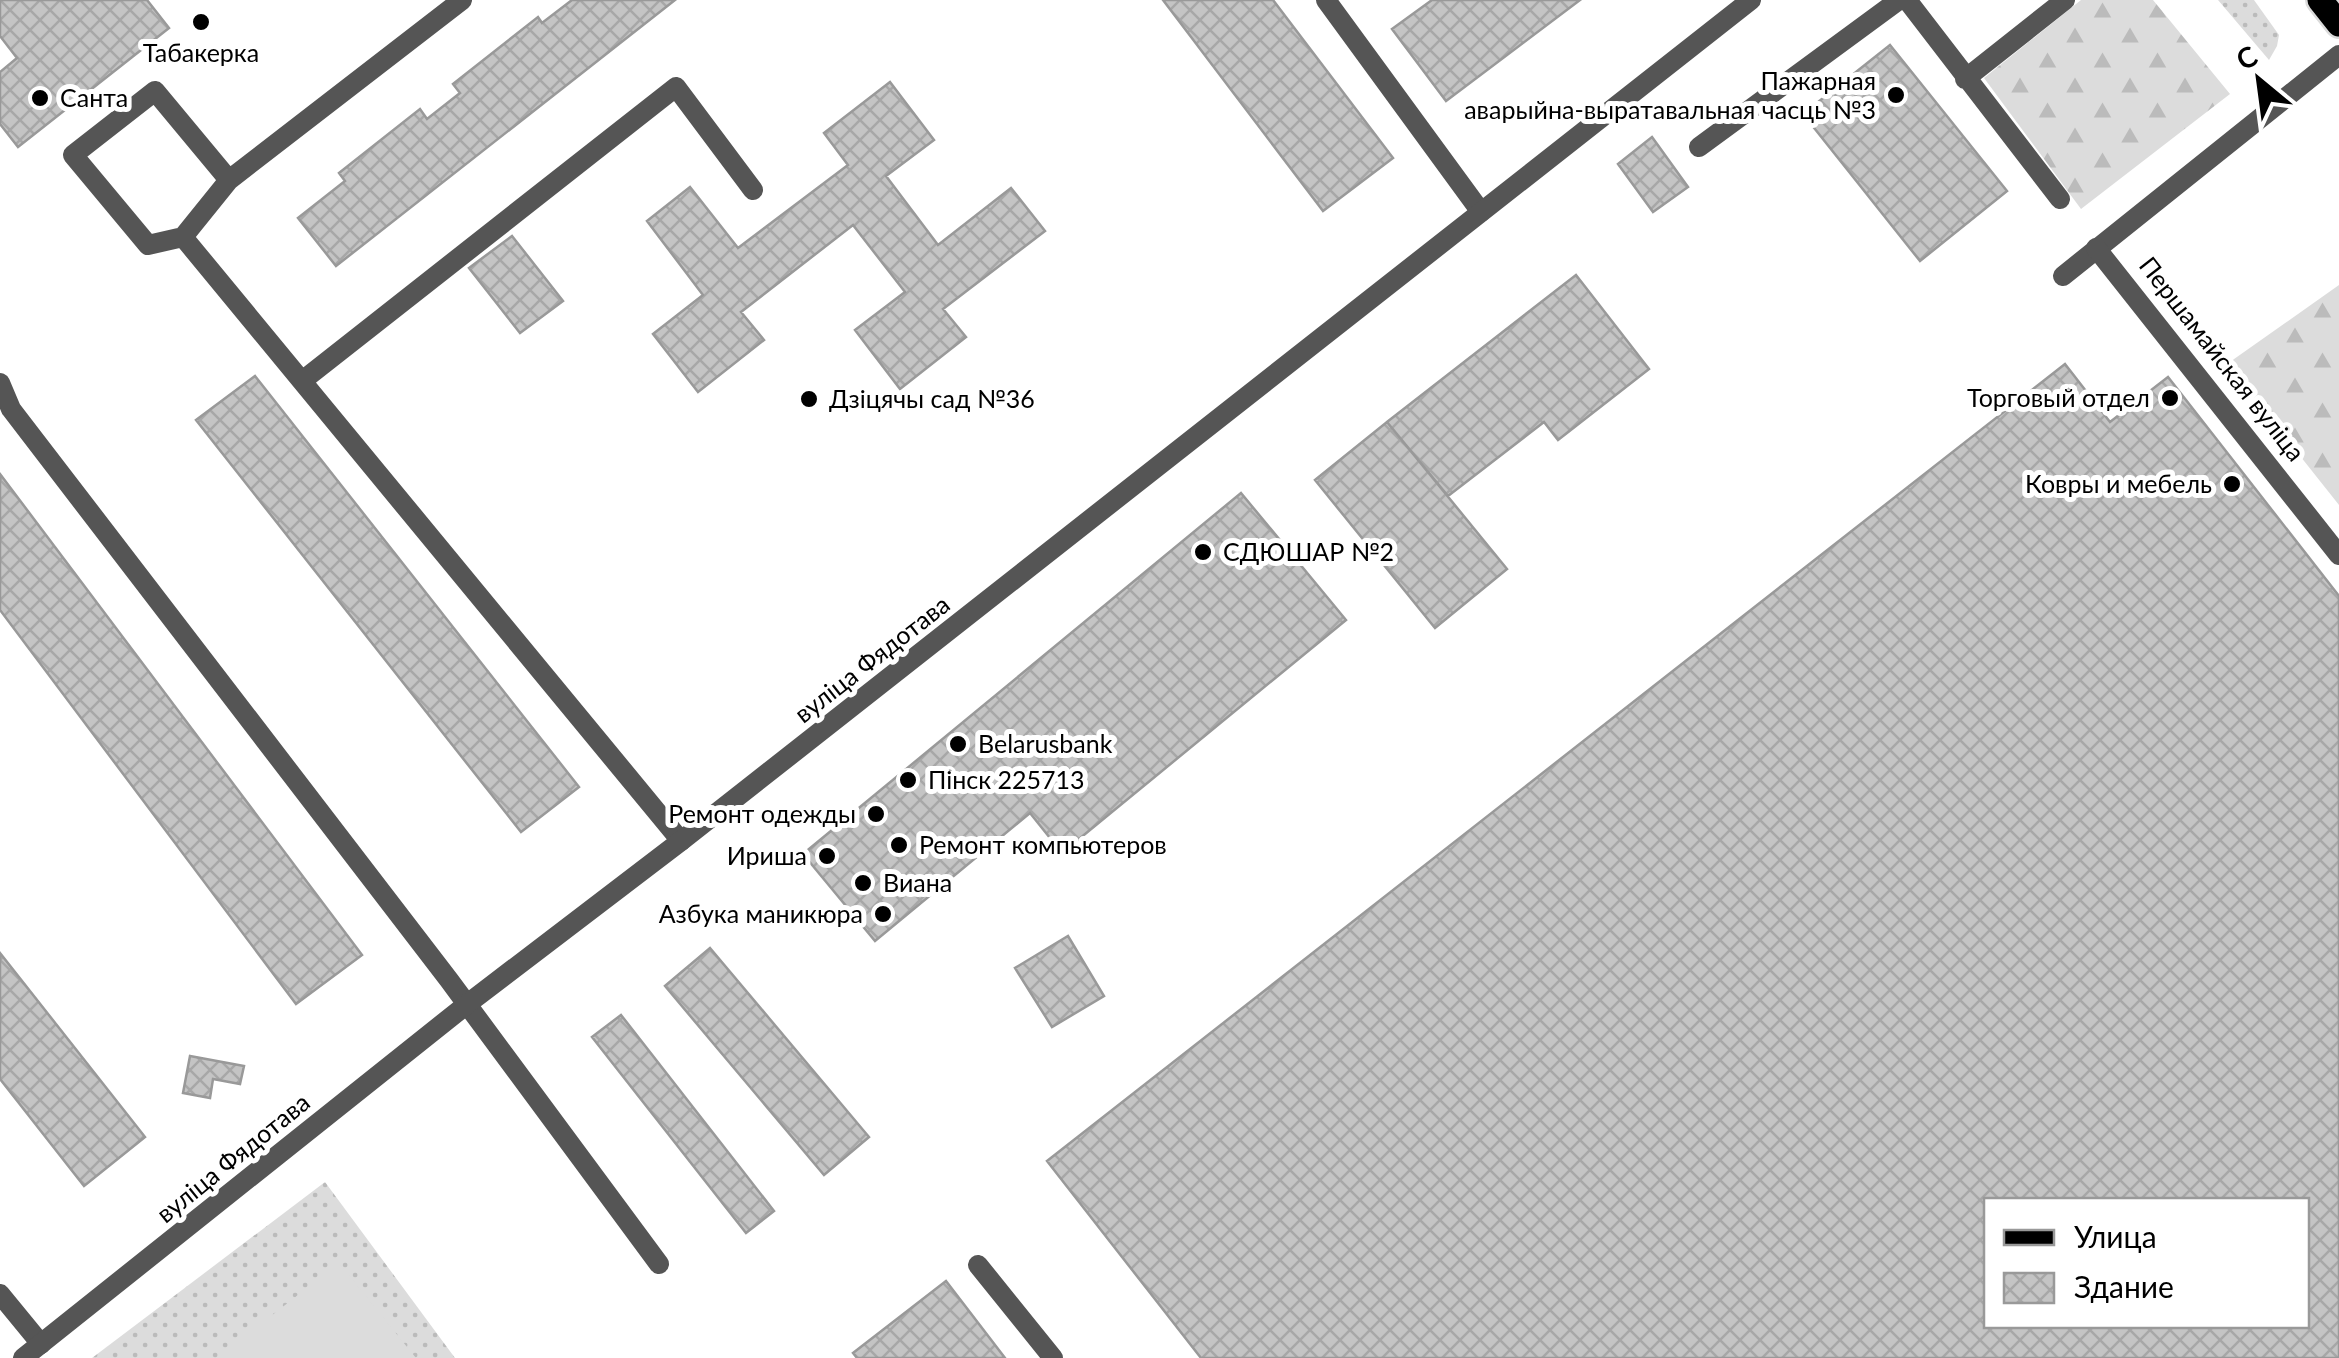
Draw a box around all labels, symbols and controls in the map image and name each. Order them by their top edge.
marker: Табакерка [190,11,212,33]
north arrow [2209,30,2309,130]
place label: Табакерка [143,37,259,67]
text: С [2230,38,2263,77]
place label: Пажарная аварыйна-выратавальная часць №3 [1464,65,1876,124]
place label: Санта [60,82,128,112]
marker: Пажарная аварыйна-выратавальная часць №3 [1885,84,1907,106]
marker: Санта [29,87,51,109]
street label: Першамайская вуліца [2134,250,2312,466]
place label: Торговый отдел [1967,382,2150,412]
place label: Дзіцячы сад №36 [829,383,1035,413]
marker: Торговый отдел [2159,387,2181,409]
marker: Дзіцячы сад №36 [798,388,820,410]
place label: Ковры и мебель [2025,468,2212,498]
marker: Ковры и мебель [2221,473,2243,495]
place label: СДЮШАР №2 [1223,536,1394,566]
marker: СДЮШАР №2 [1192,541,1214,563]
street label: вуліца Фядотава [788,588,955,728]
place label: Belarusbank [978,728,1113,758]
marker: Belarusbank [947,733,969,755]
place label: Пінск 225713 [928,764,1085,794]
marker: Пінск 225713 [897,769,919,791]
place label: Ремонт одежды [668,798,856,828]
marker: Ремонт одежды [865,803,887,825]
place label: Ремонт компьютеров [919,829,1167,859]
marker: Ремонт компьютеров [888,834,910,856]
place label: Ириша [727,840,807,870]
marker: Ириша [816,845,838,867]
place label: Виана [883,867,952,897]
marker: Виана [852,872,874,894]
place label: Азбука маникюра [659,898,863,928]
marker: Азбука маникюра [872,903,894,925]
street label: вуліца Фядотава [150,1086,315,1228]
legend [1984,1198,2309,1328]
text: Улица [2074,1218,2157,1254]
text: Здание [2074,1268,2174,1304]

